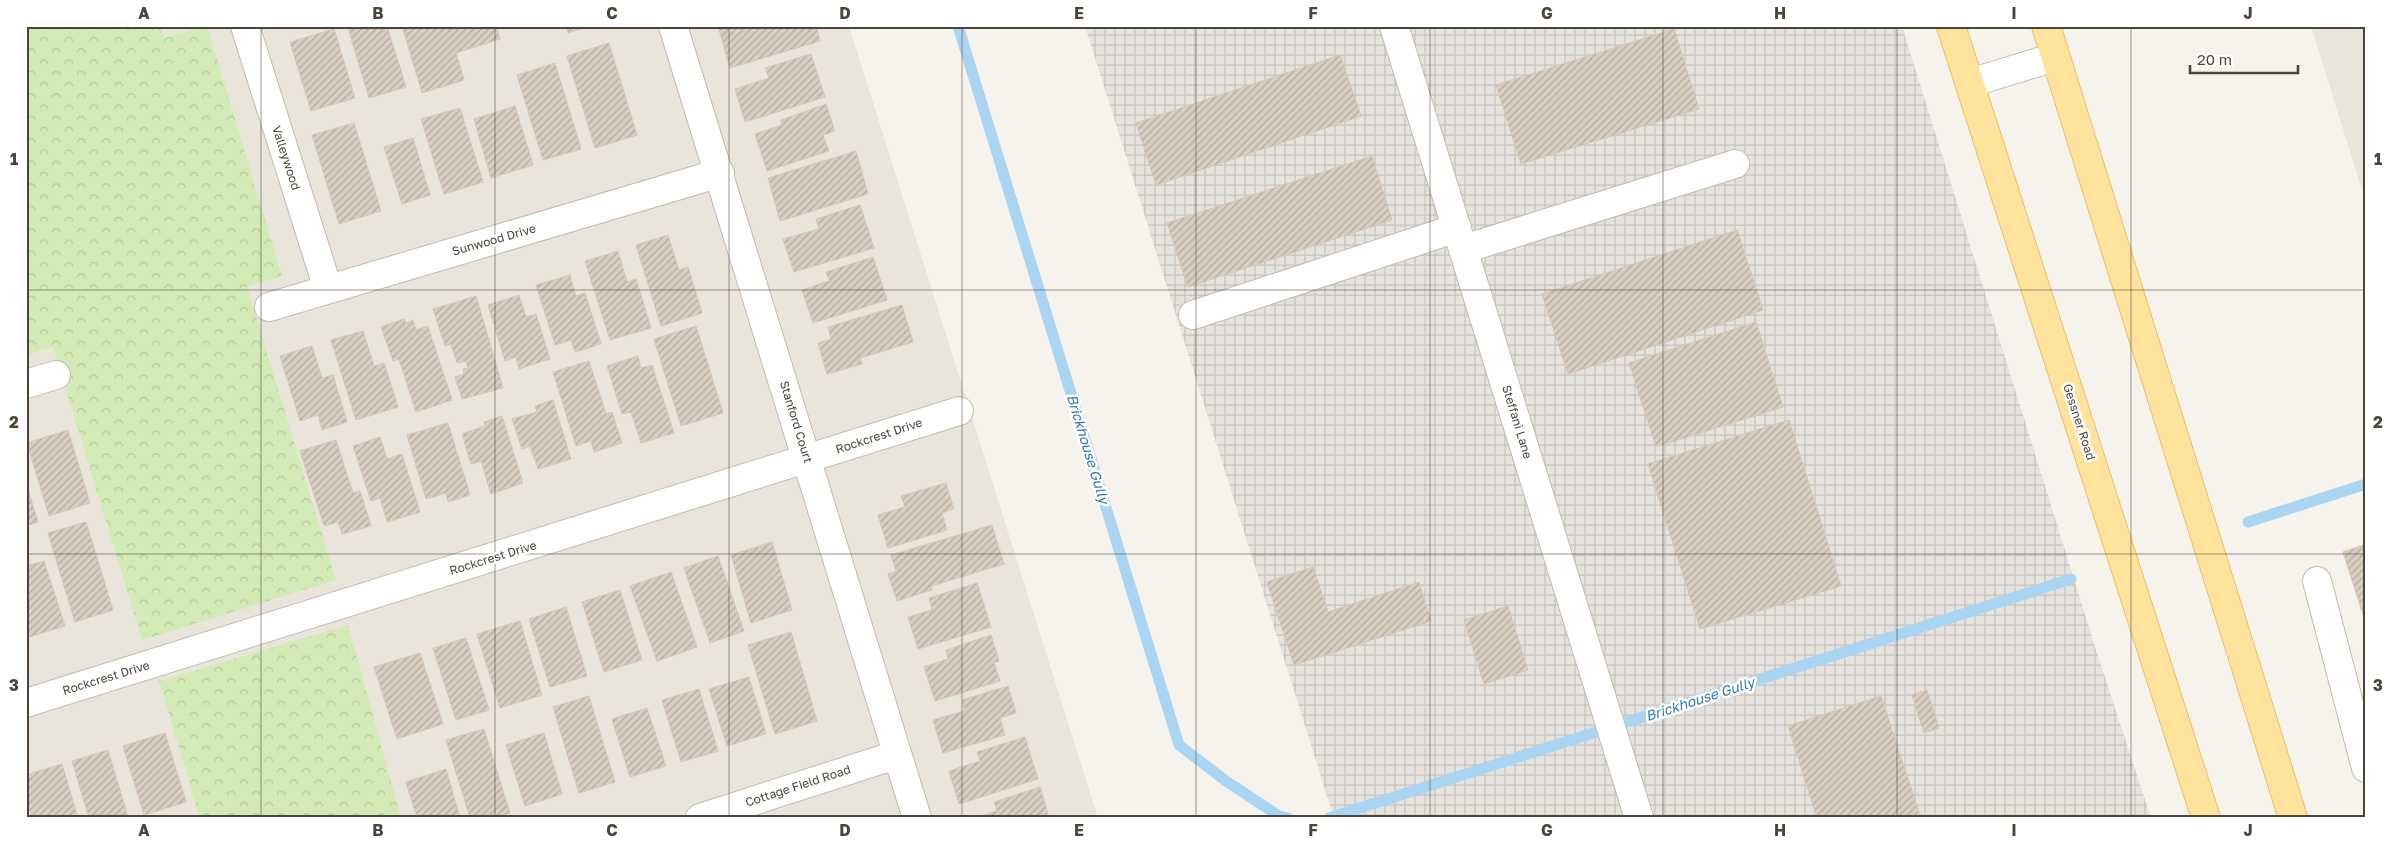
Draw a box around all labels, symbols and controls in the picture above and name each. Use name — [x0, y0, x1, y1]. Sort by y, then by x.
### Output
text: A — [138, 3, 150, 23]
text: B — [372, 3, 384, 23]
text: C — [606, 3, 618, 23]
text: D — [839, 3, 851, 23]
text: E — [1074, 3, 1084, 23]
text: F — [1308, 3, 1318, 23]
text: G — [1541, 3, 1553, 23]
text: H — [1774, 3, 1786, 23]
text: I — [2011, 3, 2017, 23]
text: J — [2243, 3, 2253, 23]
scale bar — [2190, 42, 2297, 74]
text: 20 m — [2197, 50, 2232, 68]
street label: Valleywood — [269, 124, 304, 192]
text: 1 — [10, 149, 18, 169]
text: 1 — [2374, 149, 2382, 169]
street label: Sunwood Drive — [450, 220, 537, 259]
street label: Stanford Court — [777, 379, 816, 465]
street label: Gessner Road — [2060, 382, 2099, 462]
street label: Steffani Lane — [1499, 383, 1536, 461]
water label: Brickhouse Gully — [1064, 392, 1114, 508]
text: 2 — [9, 412, 19, 432]
text: 2 — [2373, 412, 2383, 432]
street label: Rockcrest Drive — [834, 414, 924, 457]
street label: Rockcrest Drive — [447, 537, 538, 578]
street label: Rockcrest Drive — [60, 657, 151, 698]
water label: Brickhouse Gully — [1643, 672, 1759, 724]
text: 3 — [9, 675, 19, 695]
text: 3 — [2373, 675, 2383, 695]
street label: Cottage Field Road — [743, 761, 852, 810]
text: A — [138, 820, 150, 840]
text: B — [372, 820, 384, 840]
text: C — [606, 820, 618, 840]
text: D — [839, 820, 851, 840]
text: E — [1074, 820, 1084, 840]
text: F — [1308, 820, 1318, 840]
text: G — [1541, 820, 1553, 840]
text: H — [1774, 820, 1786, 840]
text: I — [2011, 820, 2017, 840]
text: J — [2243, 820, 2253, 840]

